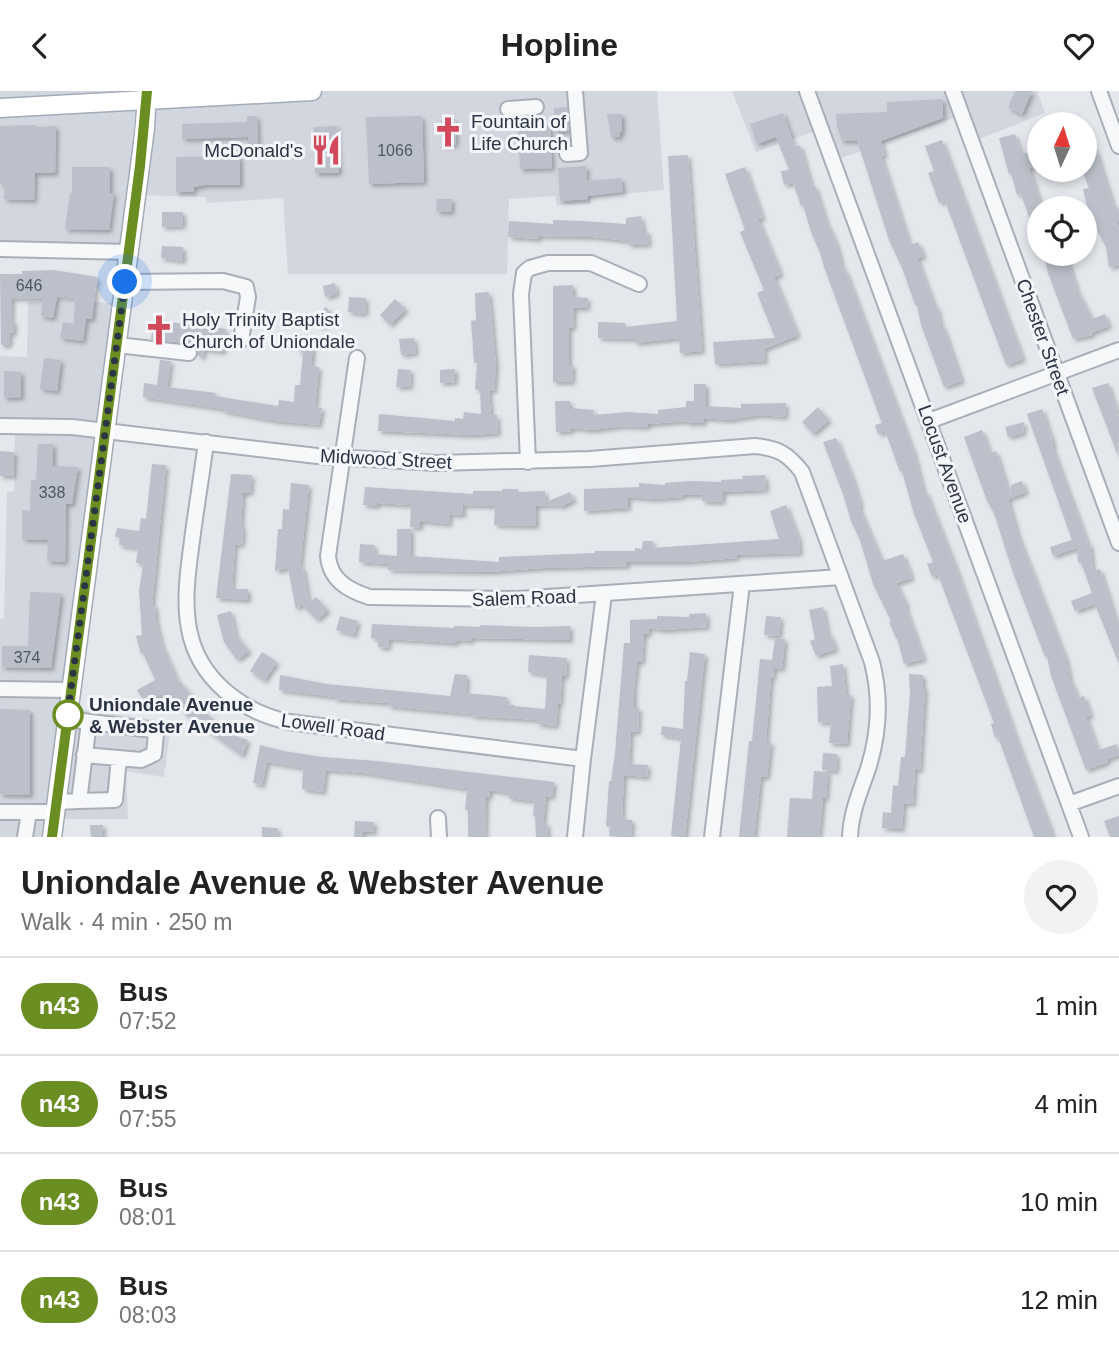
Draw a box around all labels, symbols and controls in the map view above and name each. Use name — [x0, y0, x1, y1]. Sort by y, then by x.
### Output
icon: back — [21, 27, 59, 65]
text: Hopline — [501, 27, 618, 63]
icon: heart — [1060, 27, 1098, 65]
place label: Fountain of Life Church — [471, 111, 568, 154]
north arrow — [1027, 112, 1097, 182]
map controls — [1027, 112, 1097, 266]
church icon: Fountain of Life Church — [431, 115, 465, 149]
restaurant icon: McDonald's — [309, 133, 343, 167]
place label: McDonald's — [204, 140, 303, 161]
house number: 1066 — [377, 142, 413, 159]
button: locate — [1027, 196, 1097, 266]
your location — [107, 264, 142, 299]
street label: Chester Street — [1012, 276, 1074, 399]
house number: 646 — [16, 277, 42, 294]
place label: Holy Trinity Baptist Church of Uniondale — [182, 309, 355, 352]
church icon: Holy Trinity Baptist Church of Uniondale — [142, 313, 176, 347]
street label: Locust Avenue — [914, 402, 976, 526]
street label: Midwood Street — [320, 445, 453, 473]
house number: 338 — [39, 484, 65, 501]
street label: Salem Road — [471, 586, 577, 610]
house number: 374 — [14, 649, 40, 666]
place label: Uniondale Avenue & Webster Avenue — [89, 694, 255, 737]
marker: Uniondale Avenue & Webster Avenue — [53, 700, 83, 730]
street label: Lowell Road — [280, 709, 386, 745]
button: heart — [1024, 860, 1098, 934]
text: Uniondale Avenue & Webster Avenue — [21, 864, 604, 901]
text: Walk · 4 min · 250 m — [21, 909, 232, 935]
text: Bus — [119, 977, 168, 1007]
text: 1 min — [1034, 991, 1098, 1021]
text: n43 — [39, 992, 80, 1019]
text: 07:52 — [119, 1008, 177, 1034]
text: Bus — [119, 1075, 168, 1105]
text: 4 min — [1034, 1089, 1098, 1119]
text: n43 — [39, 1090, 80, 1117]
text: 07:55 — [119, 1106, 177, 1132]
text: Bus — [119, 1173, 168, 1203]
text: 10 min — [1020, 1187, 1098, 1217]
text: n43 — [39, 1188, 80, 1215]
text: 08:01 — [119, 1204, 177, 1230]
text: Bus — [119, 1271, 168, 1301]
text: 12 min — [1020, 1285, 1098, 1315]
text: n43 — [39, 1286, 80, 1313]
text: 08:03 — [119, 1302, 177, 1328]

